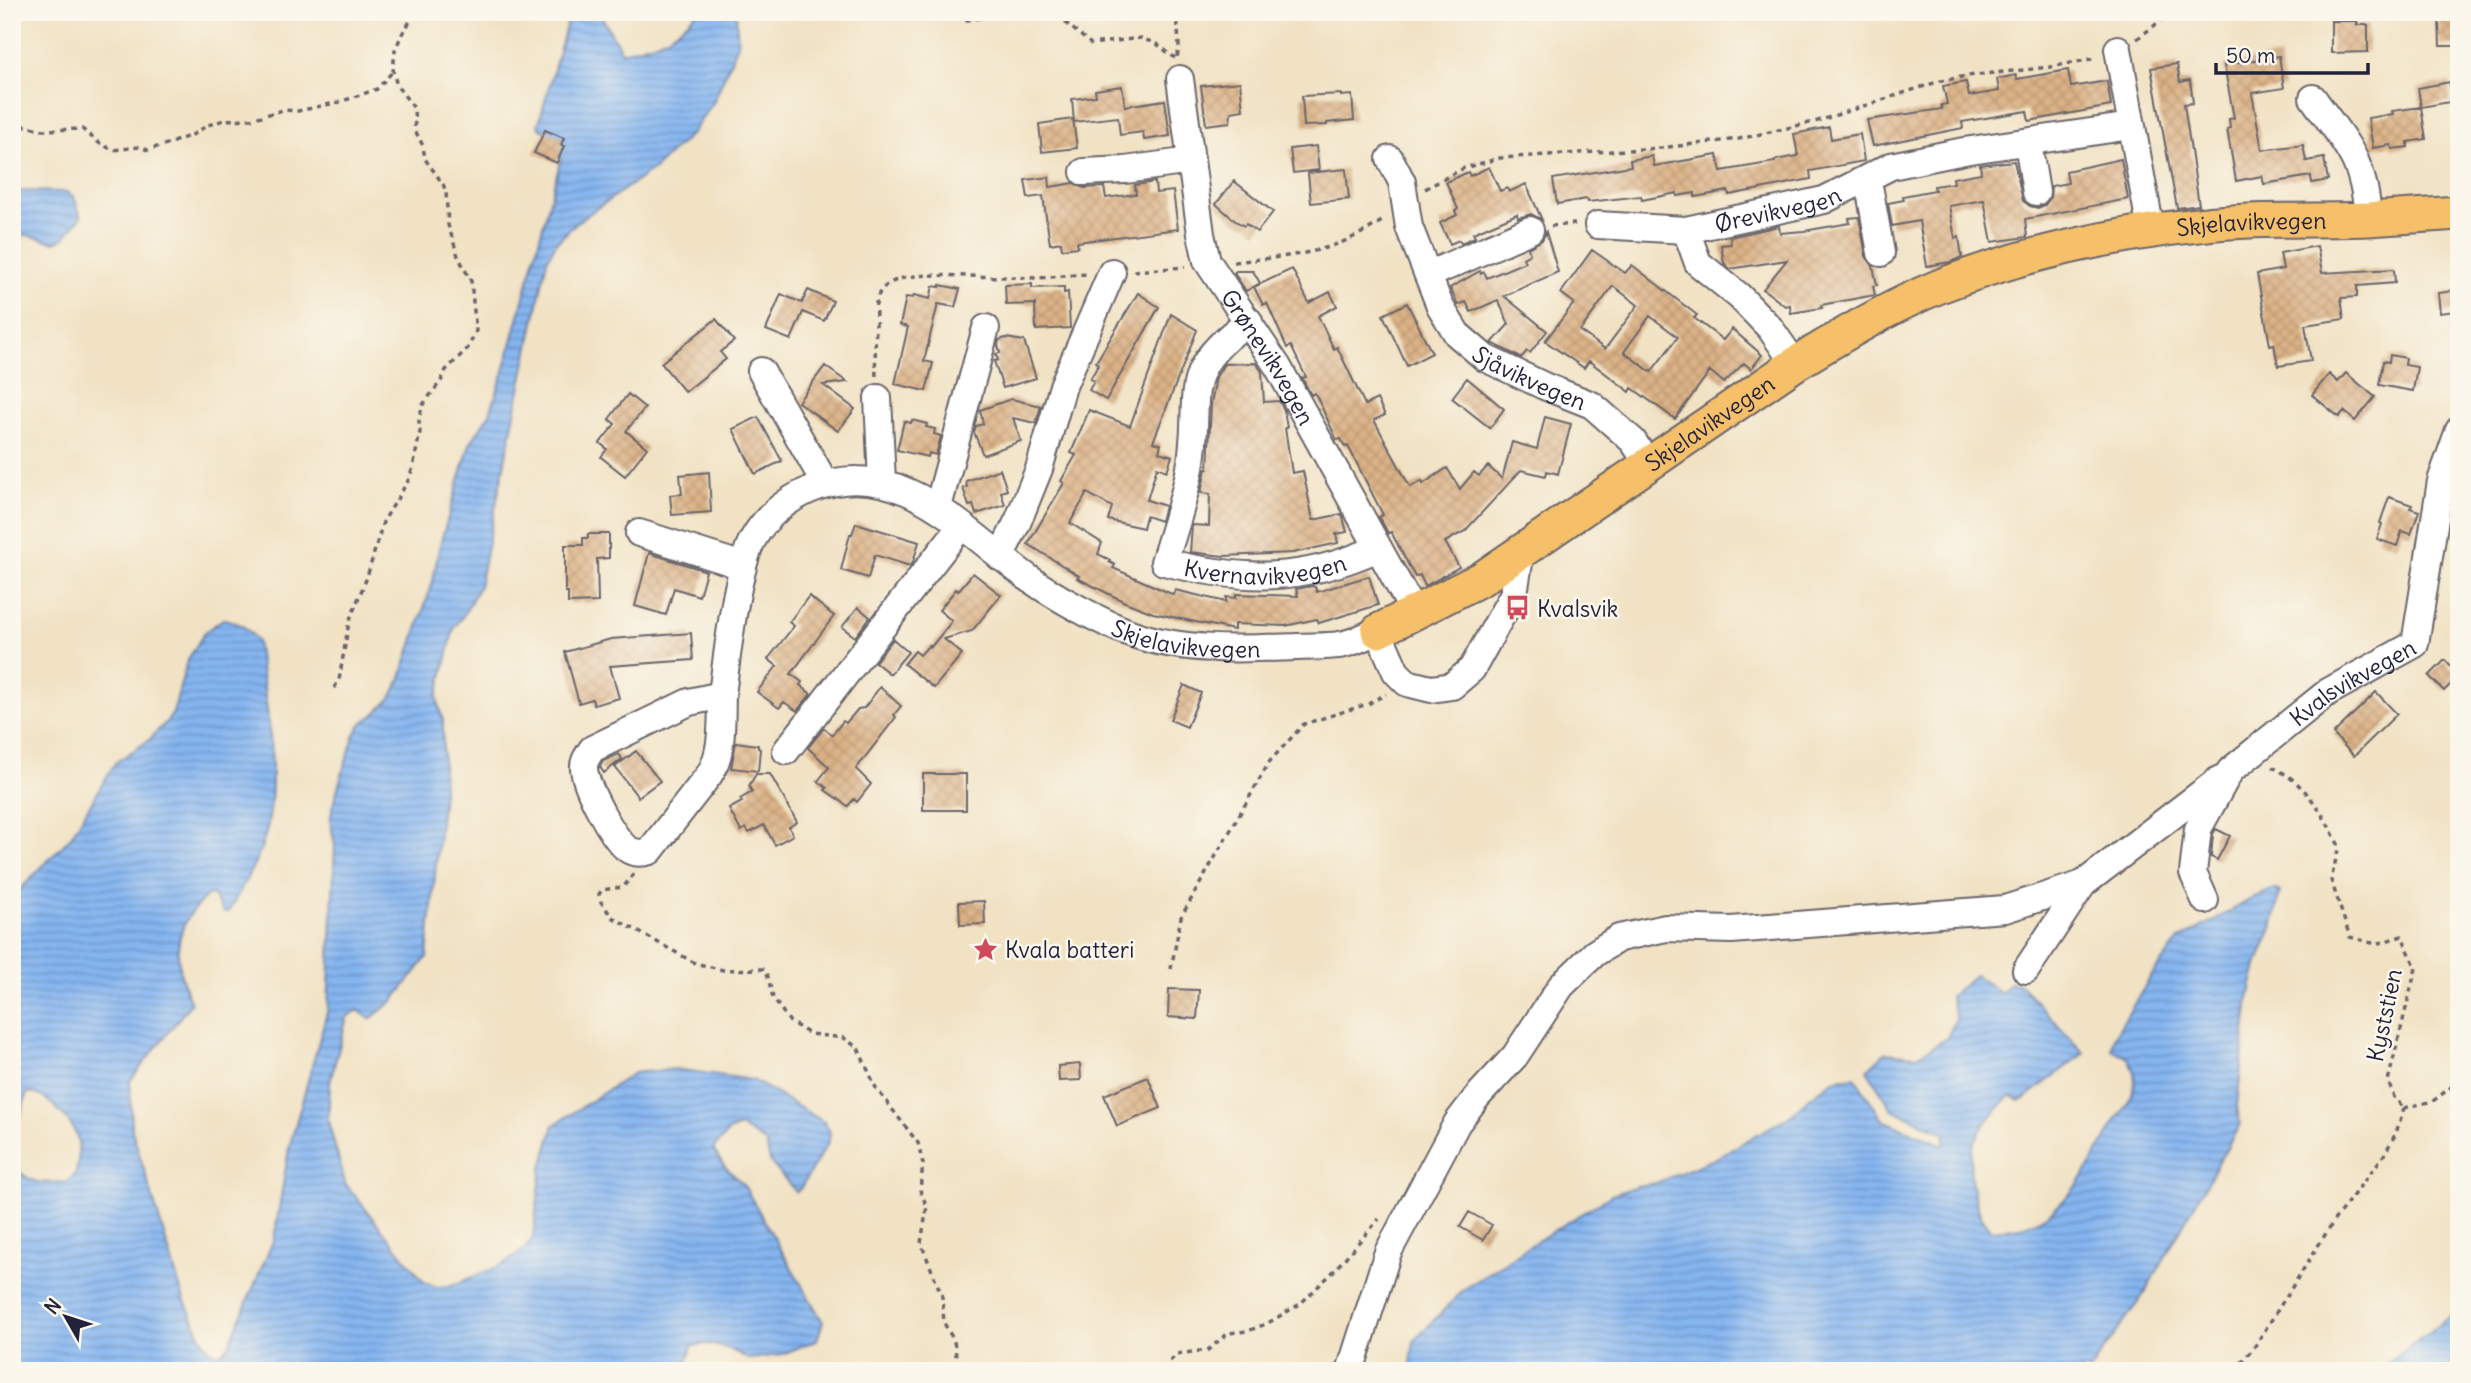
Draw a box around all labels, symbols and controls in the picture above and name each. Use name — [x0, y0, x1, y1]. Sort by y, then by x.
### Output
scale bar — [2216, 32, 2368, 76]
text: 50 m — [2226, 42, 2275, 69]
street label: Ørevikvegen — [1712, 179, 1846, 238]
street label: Skjelavikvegen — [2175, 205, 2327, 242]
street label: Grønevikvegen — [1215, 283, 1322, 430]
street label: Sjåvikvegen — [1467, 339, 1591, 416]
street label: Skjelavikvegen — [1639, 368, 1780, 477]
street label: Kvernavikvegen — [1182, 547, 1350, 590]
bus stop icon: Kvalsvik — [1503, 594, 1531, 622]
place label: Kvalsvik — [1537, 594, 1618, 623]
street label: Skjelavikvegen — [1107, 613, 1261, 663]
street label: Kvalsvikvegen — [2283, 632, 2421, 732]
place icon: Kvala batteri — [971, 935, 999, 963]
place label: Kvala batteri — [1005, 935, 1134, 964]
street label: Kyststien — [2360, 966, 2408, 1064]
north arrow — [32, 1282, 102, 1352]
text: N — [39, 1294, 66, 1319]

